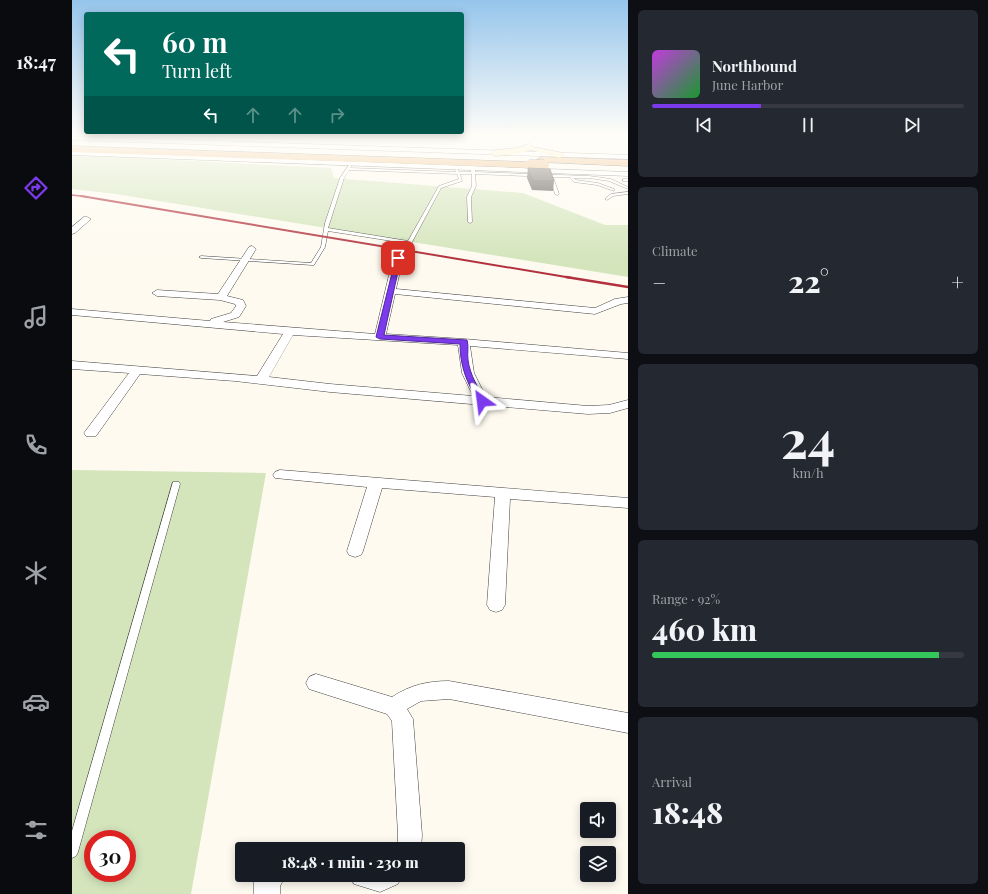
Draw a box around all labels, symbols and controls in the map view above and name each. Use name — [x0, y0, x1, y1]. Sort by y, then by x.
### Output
text: 60 m — [162, 23, 228, 60]
icon: left — [96, 28, 148, 80]
text: 18:47 — [16, 50, 56, 74]
text: Northbound — [712, 56, 797, 76]
text: Turn left — [162, 59, 232, 83]
text: June Harbor — [712, 76, 783, 93]
icon: left — [200, 104, 222, 126]
icon: ahead — [242, 104, 264, 126]
icon: ahead — [284, 104, 306, 126]
icon: right — [326, 104, 348, 126]
icon: previous — [693, 114, 715, 136]
icon: pause — [797, 114, 819, 136]
icon: next — [901, 114, 923, 136]
icon: directions — [22, 174, 50, 202]
pin — [381, 241, 415, 275]
text: Climate — [652, 242, 698, 259]
icon: arrive — [387, 247, 409, 269]
text: 22° — [788, 261, 829, 301]
text: − — [652, 267, 666, 297]
text: + — [951, 267, 964, 297]
icon: music — [22, 303, 50, 331]
position arrow — [461, 380, 503, 422]
text: 24 — [781, 403, 835, 472]
icon: phone — [22, 431, 50, 459]
text: km/h — [792, 464, 824, 481]
icon: climate — [22, 559, 50, 587]
text: Range · 92% — [652, 590, 720, 607]
text: 460 km — [652, 609, 757, 649]
icon: car — [22, 688, 50, 716]
text: Arrival — [652, 773, 692, 790]
text: 18:48 — [652, 792, 723, 832]
map controls — [580, 802, 616, 882]
button: sound — [580, 802, 616, 838]
icon: filters — [22, 816, 50, 844]
speed limit sign: 30 — [84, 830, 136, 882]
button: layers — [580, 846, 616, 882]
text: 18:48 · 1 min · 230 m — [281, 852, 419, 872]

